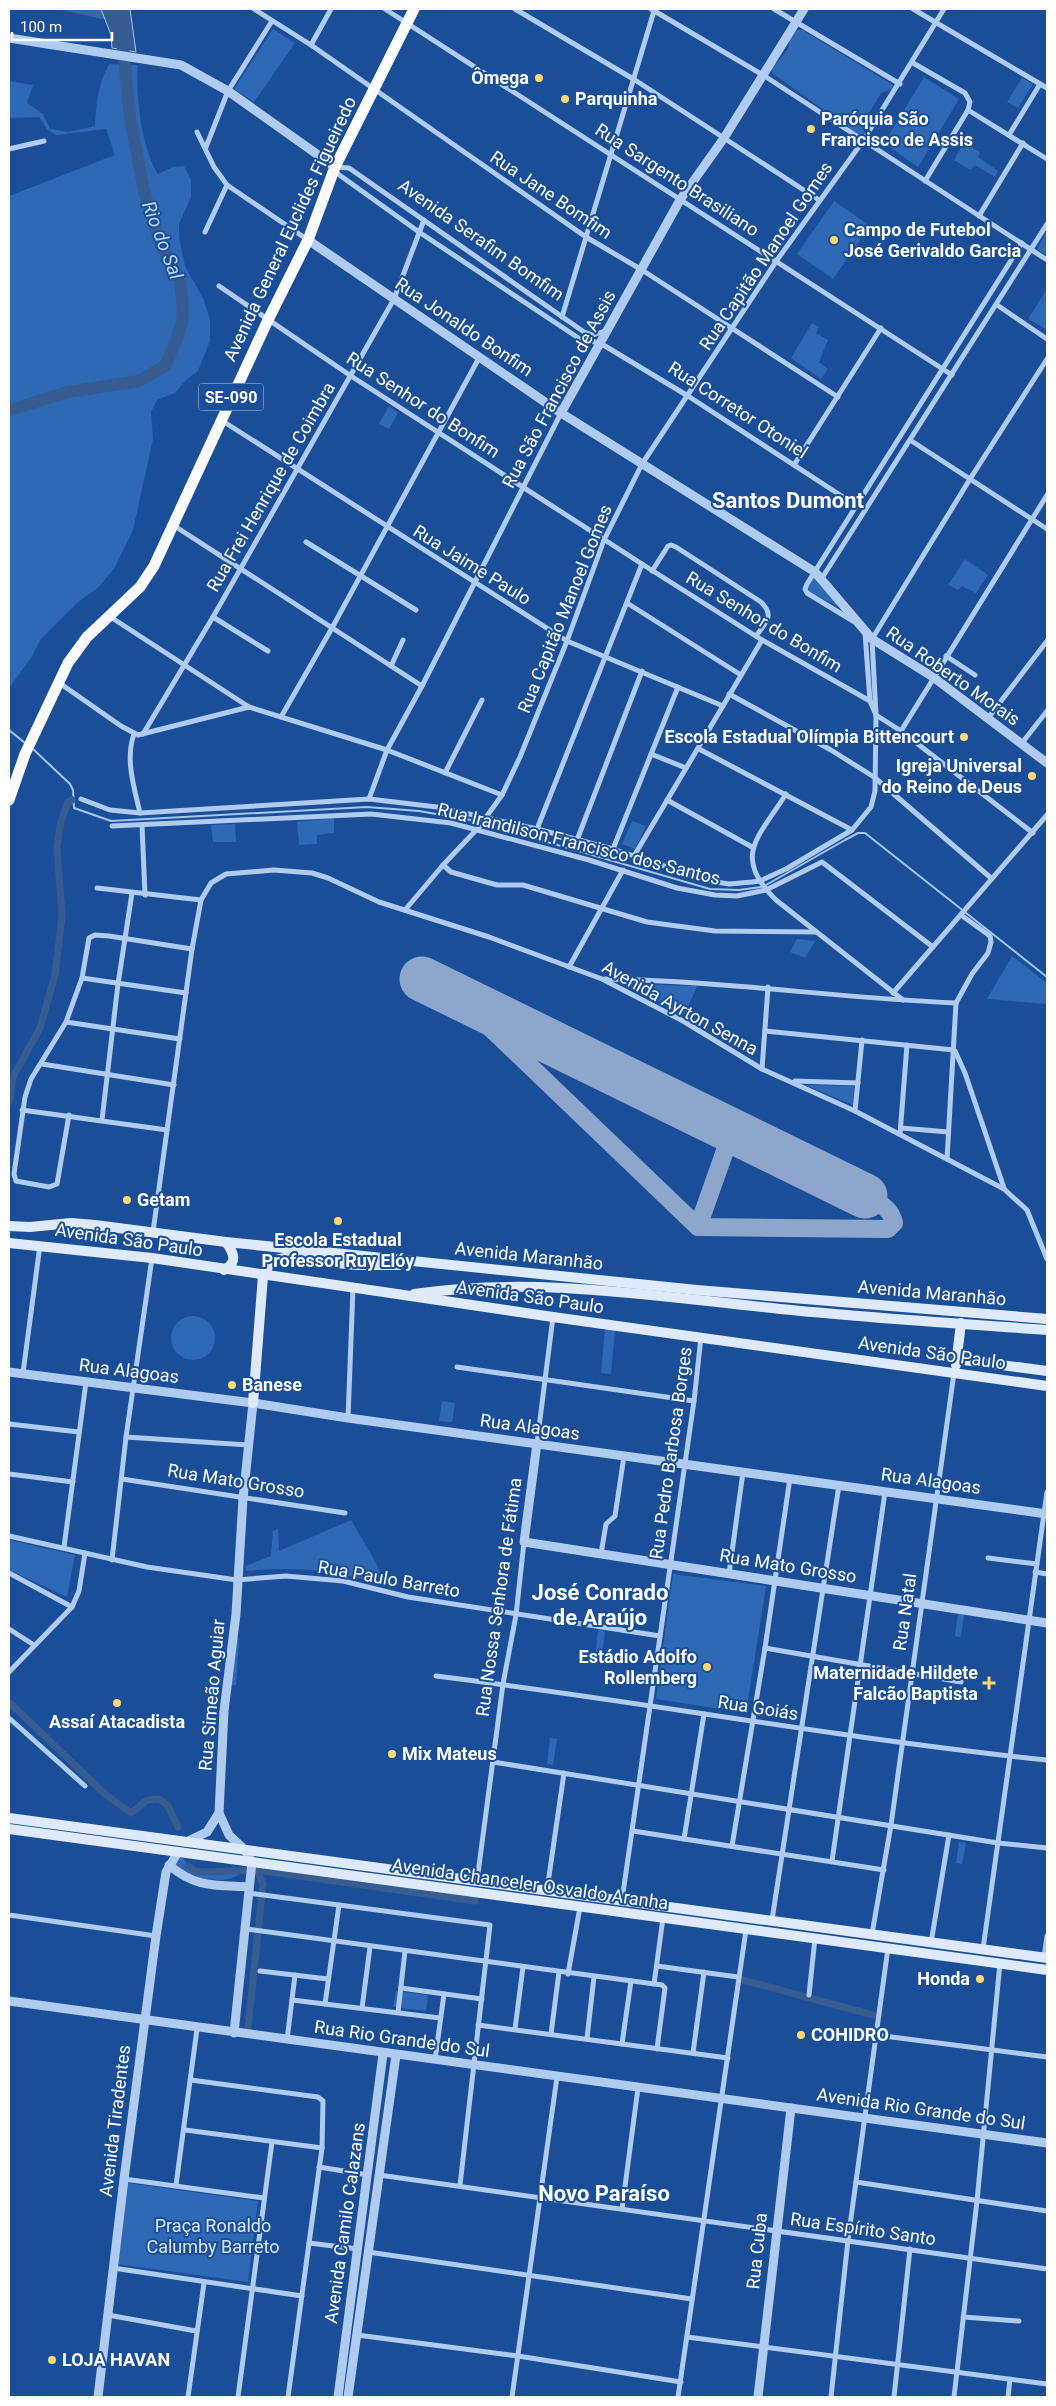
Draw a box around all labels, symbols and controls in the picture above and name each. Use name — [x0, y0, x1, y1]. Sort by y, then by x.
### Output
scale bar — [12, 10, 112, 42]
text: 100 m — [20, 18, 62, 36]
place label: Ômega — [471, 67, 529, 88]
marker: Ômega — [533, 72, 545, 84]
place label: Parquinha — [575, 88, 658, 109]
street label: Avenida General Euclides Figueiredo — [219, 93, 360, 364]
marker: Parquinha — [559, 93, 571, 105]
place label: Paróquia São Francisco de Assis — [821, 108, 973, 150]
street label: Rua Sargento Brasiliano — [592, 119, 763, 240]
marker: Paróquia São Francisco de Assis — [805, 123, 817, 135]
street label: Rua Jane Bomfim — [487, 146, 616, 243]
street label: Rua Capitão Manoel Gomes — [695, 157, 837, 354]
street label: Avenida Serafim Bomfim — [394, 174, 568, 305]
water label: Rio do Sal — [137, 198, 188, 283]
place label: Campo de Futebol José Gerivaldo Garcia — [844, 219, 1022, 261]
marker: Campo de Futebol José Gerivaldo Garcia — [828, 234, 840, 246]
street label: Rua Jonaldo Bonfim — [391, 273, 537, 380]
street label: Rua São Francisco de Assis — [497, 286, 620, 491]
street label: Rua Senhor do Bonfim — [343, 347, 504, 462]
street label: Rua Corretor Otoniel — [665, 357, 812, 462]
street label: Rua Frei Henrique de Coimbra — [202, 378, 339, 595]
road number: SE-090 — [198, 384, 264, 411]
district label: Santos Dumont — [712, 488, 864, 513]
street label: Rua Capitão Manoel Gomes — [513, 502, 616, 716]
street label: Rua Jaime Paulo — [410, 520, 535, 609]
street label: Rua Senhor do Bonfim — [682, 567, 846, 676]
street label: Rua Roberto Morais — [882, 622, 1024, 730]
place label: Escola Estadual Olímpia Bittencourt — [664, 726, 954, 747]
marker: Escola Estadual Olímpia Bittencourt — [958, 731, 970, 743]
place label: Igreja Universal do Reino de Deus — [881, 755, 1022, 797]
marker: Igreja Universal do Reino de Deus — [1026, 770, 1038, 782]
street label: Rua Irandilson Francisco dos Santos — [435, 798, 723, 889]
street label: Avenida Ayrton Senna — [599, 956, 762, 1059]
place label: Getam — [137, 1189, 190, 1210]
marker: Getam — [121, 1194, 133, 1206]
marker: Escola Estadual Professor Ruy Elóy — [332, 1215, 344, 1227]
street label: Avenida São Paulo — [54, 1219, 204, 1260]
place label: Escola Estadual Professor Ruy Elóy — [262, 1229, 415, 1271]
street label: Avenida Maranhão — [454, 1237, 604, 1274]
street label: Avenida São Paulo — [455, 1276, 605, 1317]
street label: Avenida Maranhão — [857, 1276, 1007, 1309]
street label: Avenida São Paulo — [857, 1332, 1007, 1373]
street label: Rua Pedro Barbosa Borges — [645, 1345, 696, 1560]
street label: Rua Alagoas — [78, 1354, 180, 1387]
place label: Banese — [242, 1374, 302, 1395]
marker: Banese — [226, 1379, 238, 1391]
street label: Rua Alagoas — [479, 1409, 581, 1444]
street label: Rua Mato Grosso — [166, 1459, 306, 1502]
street label: Rua Alagoas — [880, 1463, 982, 1498]
street label: Rua Nossa Senhora de Fátima — [471, 1476, 526, 1718]
street label: Rua Mato Grosso — [718, 1544, 858, 1587]
street label: Rua Paulo Barreto — [316, 1556, 462, 1601]
street label: Rua Natal — [889, 1572, 920, 1652]
district label: José Conrado de Araújo — [532, 1580, 668, 1630]
street label: Rua Simeão Aguiar — [194, 1618, 229, 1772]
place label: Estádio Adolfo Rollemberg — [579, 1646, 697, 1688]
marker: Estádio Adolfo Rollemberg — [701, 1661, 713, 1673]
place label: Maternidade Hildete Falcão Baptista — [813, 1662, 978, 1704]
marker: Maternidade Hildete Falcão Baptista — [982, 1676, 996, 1690]
street label: Rua Goiás — [716, 1691, 800, 1724]
marker: Assaí Atacadista — [111, 1697, 123, 1709]
place label: Assaí Atacadista — [49, 1711, 185, 1732]
place label: Mix Mateus — [402, 1743, 497, 1764]
marker: Mix Mateus — [386, 1748, 398, 1760]
street label: Avenida Chanceler Osvaldo Aranha — [390, 1854, 670, 1913]
place label: Honda — [917, 1968, 970, 1989]
marker: Honda — [974, 1973, 986, 1985]
street label: Rua Rio Grande do Sul — [313, 2016, 491, 2061]
place label: COHIDRO — [811, 2024, 889, 2045]
marker: COHIDRO — [795, 2029, 807, 2041]
street label: Avenida Tiradentes — [95, 2044, 134, 2198]
street label: Avenida Rio Grande do Sul — [816, 2083, 1027, 2134]
street label: Avenida Camilo Calazans — [320, 2121, 369, 2325]
district label: Novo Paraíso — [538, 2181, 670, 2206]
street label: Rua Espírito Santo — [789, 2208, 937, 2249]
street label: Rua Cuba — [742, 2212, 771, 2290]
park label: Praça Ronaldo Calumby Barreto — [146, 2215, 280, 2257]
place label: LOJA HAVAN — [62, 2349, 170, 2370]
marker: LOJA HAVAN — [46, 2354, 58, 2366]

